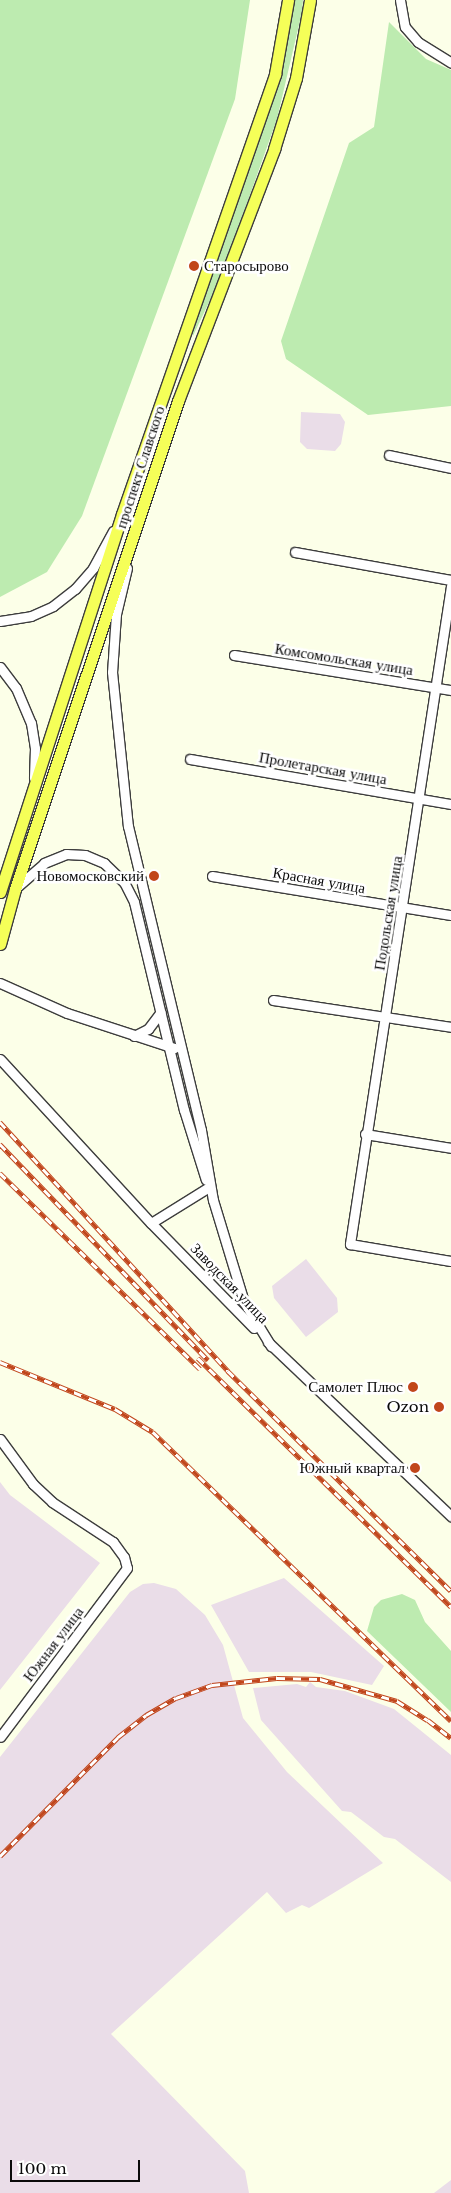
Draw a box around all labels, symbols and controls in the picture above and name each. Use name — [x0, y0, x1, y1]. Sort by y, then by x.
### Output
place label: Старосырово — [204, 257, 289, 275]
marker: Старосырово — [188, 260, 200, 272]
street label: проспект Славского — [112, 403, 168, 531]
street label: Комсомольская улица — [274, 639, 414, 679]
street label: Пролетарская улица — [258, 748, 388, 788]
street label: Подольская улица — [370, 854, 406, 972]
street label: Красная улица — [271, 863, 367, 897]
place label: Новомосковский — [36, 867, 144, 885]
marker: Новомосковский — [148, 870, 160, 882]
street label: Заводская улица — [187, 1239, 273, 1327]
place label: Самолет Плюс — [308, 1378, 403, 1396]
marker: Самолет Плюс — [407, 1381, 419, 1393]
place label: Ozon — [386, 1398, 429, 1416]
marker: Ozon — [433, 1401, 445, 1413]
place label: Южный квартал — [299, 1459, 405, 1477]
marker: Южный квартал — [409, 1462, 421, 1474]
street label: Южная улица — [19, 1603, 87, 1685]
scale bar — [12, 2150, 142, 2182]
text: 100 m — [18, 2159, 67, 2178]

